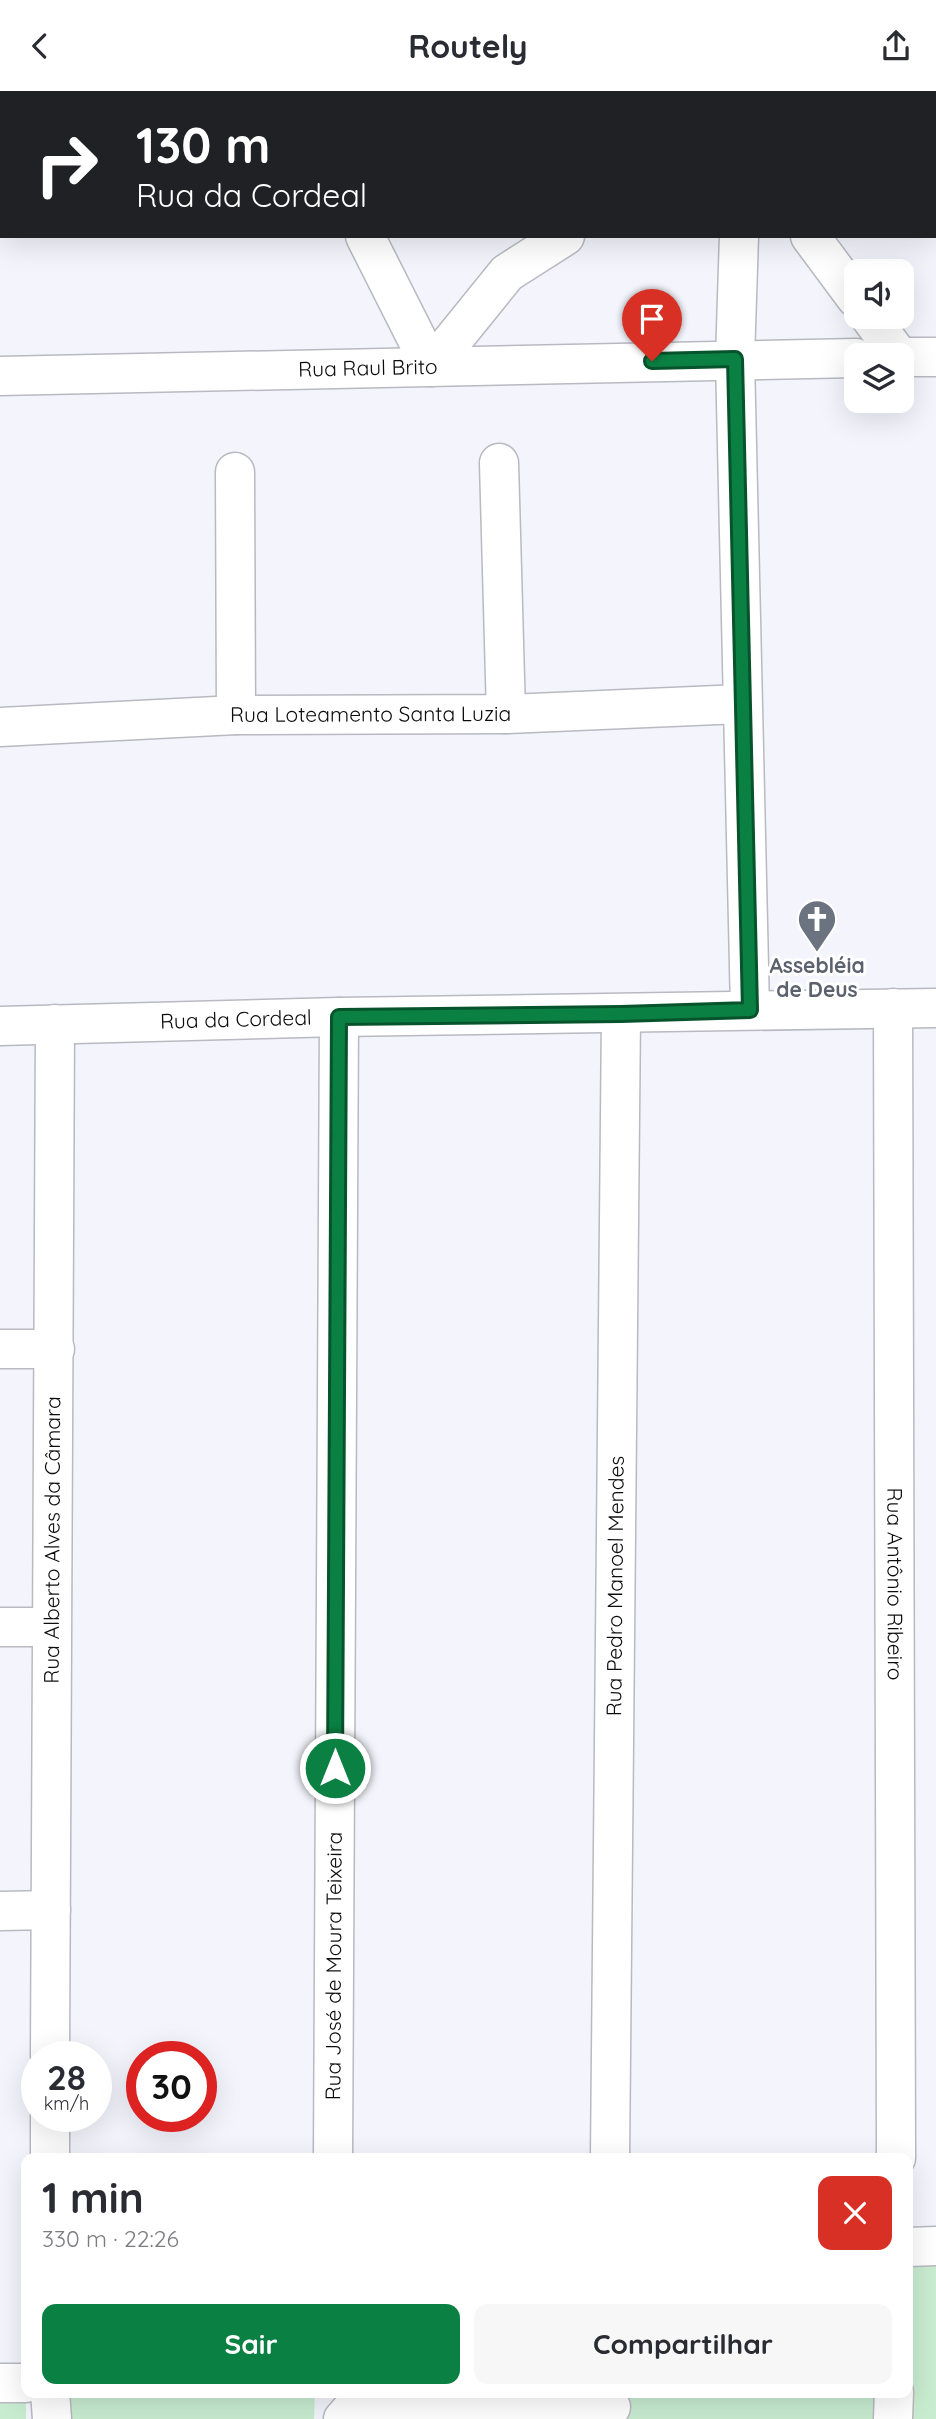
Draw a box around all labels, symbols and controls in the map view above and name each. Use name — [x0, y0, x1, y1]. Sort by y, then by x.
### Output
text: Routely — [408, 26, 528, 66]
icon: back — [21, 27, 59, 65]
icon: share — [877, 27, 915, 65]
text: 130 m — [136, 114, 270, 175]
icon: right — [21, 119, 112, 210]
text: Rua da Cordeal — [136, 175, 367, 215]
map controls — [844, 259, 914, 413]
button: sound — [844, 259, 914, 329]
pin — [622, 289, 682, 361]
icon: arrive — [633, 300, 671, 338]
button: layers — [844, 343, 914, 413]
street label: Rua Raul Brito — [298, 353, 438, 382]
street label: Rua Loteamento Santa Luzia — [230, 700, 511, 727]
church icon: Assebléia de Deus — [796, 898, 838, 953]
place label: Assebléia de Deus — [769, 952, 865, 1002]
street label: Rua da Cordeal — [160, 1004, 312, 1034]
street label: Rua Alberto Alves da Câmara — [38, 1396, 65, 1684]
street label: Rua Pedro Manoel Mendes — [600, 1456, 629, 1716]
street label: Rua Antônio Ribeiro — [882, 1488, 909, 1680]
position arrow — [298, 1731, 372, 1805]
street label: Rua José de Moura Teixeira — [319, 1832, 347, 2100]
speed limit sign: 30 — [126, 2041, 217, 2132]
text: 28 — [47, 2055, 86, 2099]
text: km/h — [44, 2092, 89, 2115]
text: 1 min — [42, 2171, 144, 2224]
button: close — [818, 2176, 892, 2250]
text: 330 m · 22:26 — [42, 2224, 179, 2253]
button: Sair — [42, 2304, 460, 2384]
button: Compartilhar — [474, 2304, 892, 2384]

